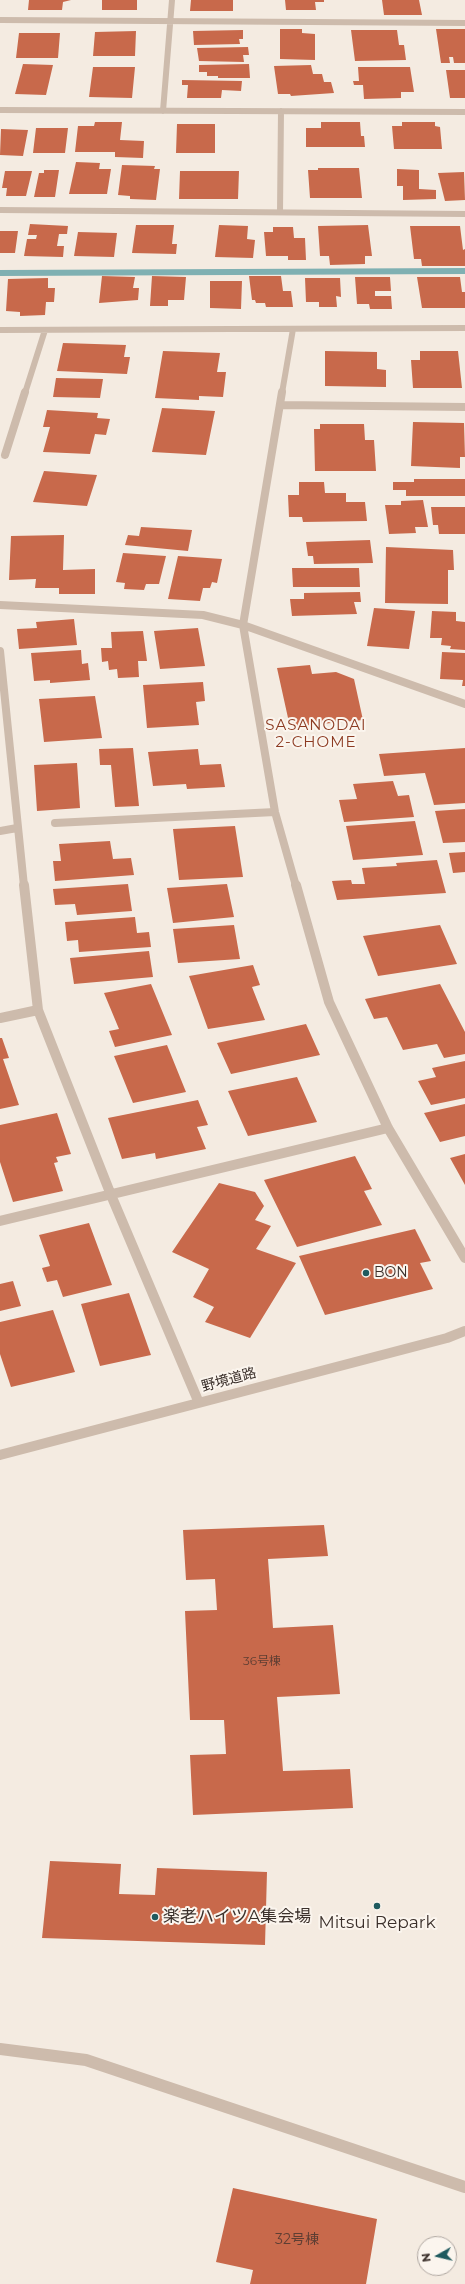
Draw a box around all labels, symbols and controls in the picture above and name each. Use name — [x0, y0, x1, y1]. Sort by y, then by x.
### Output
district label: SASANODAI 2-CHOME — [265, 717, 367, 752]
place label: BON — [374, 1265, 408, 1281]
marker: BON — [361, 1268, 371, 1278]
street label: 野境道路 — [200, 1365, 258, 1395]
house number: 36号棟 — [243, 1654, 281, 1668]
marker: Mitsui Repark — [372, 1901, 382, 1911]
place label: 楽老ハイツA集会場 — [163, 1907, 311, 1927]
marker: 楽老ハイツA集会場 — [150, 1912, 160, 1922]
place label: Mitsui Repark — [318, 1913, 436, 1933]
house number: 32号棟 — [275, 2232, 319, 2248]
north arrow — [417, 2236, 457, 2276]
text: N — [419, 2252, 434, 2263]

